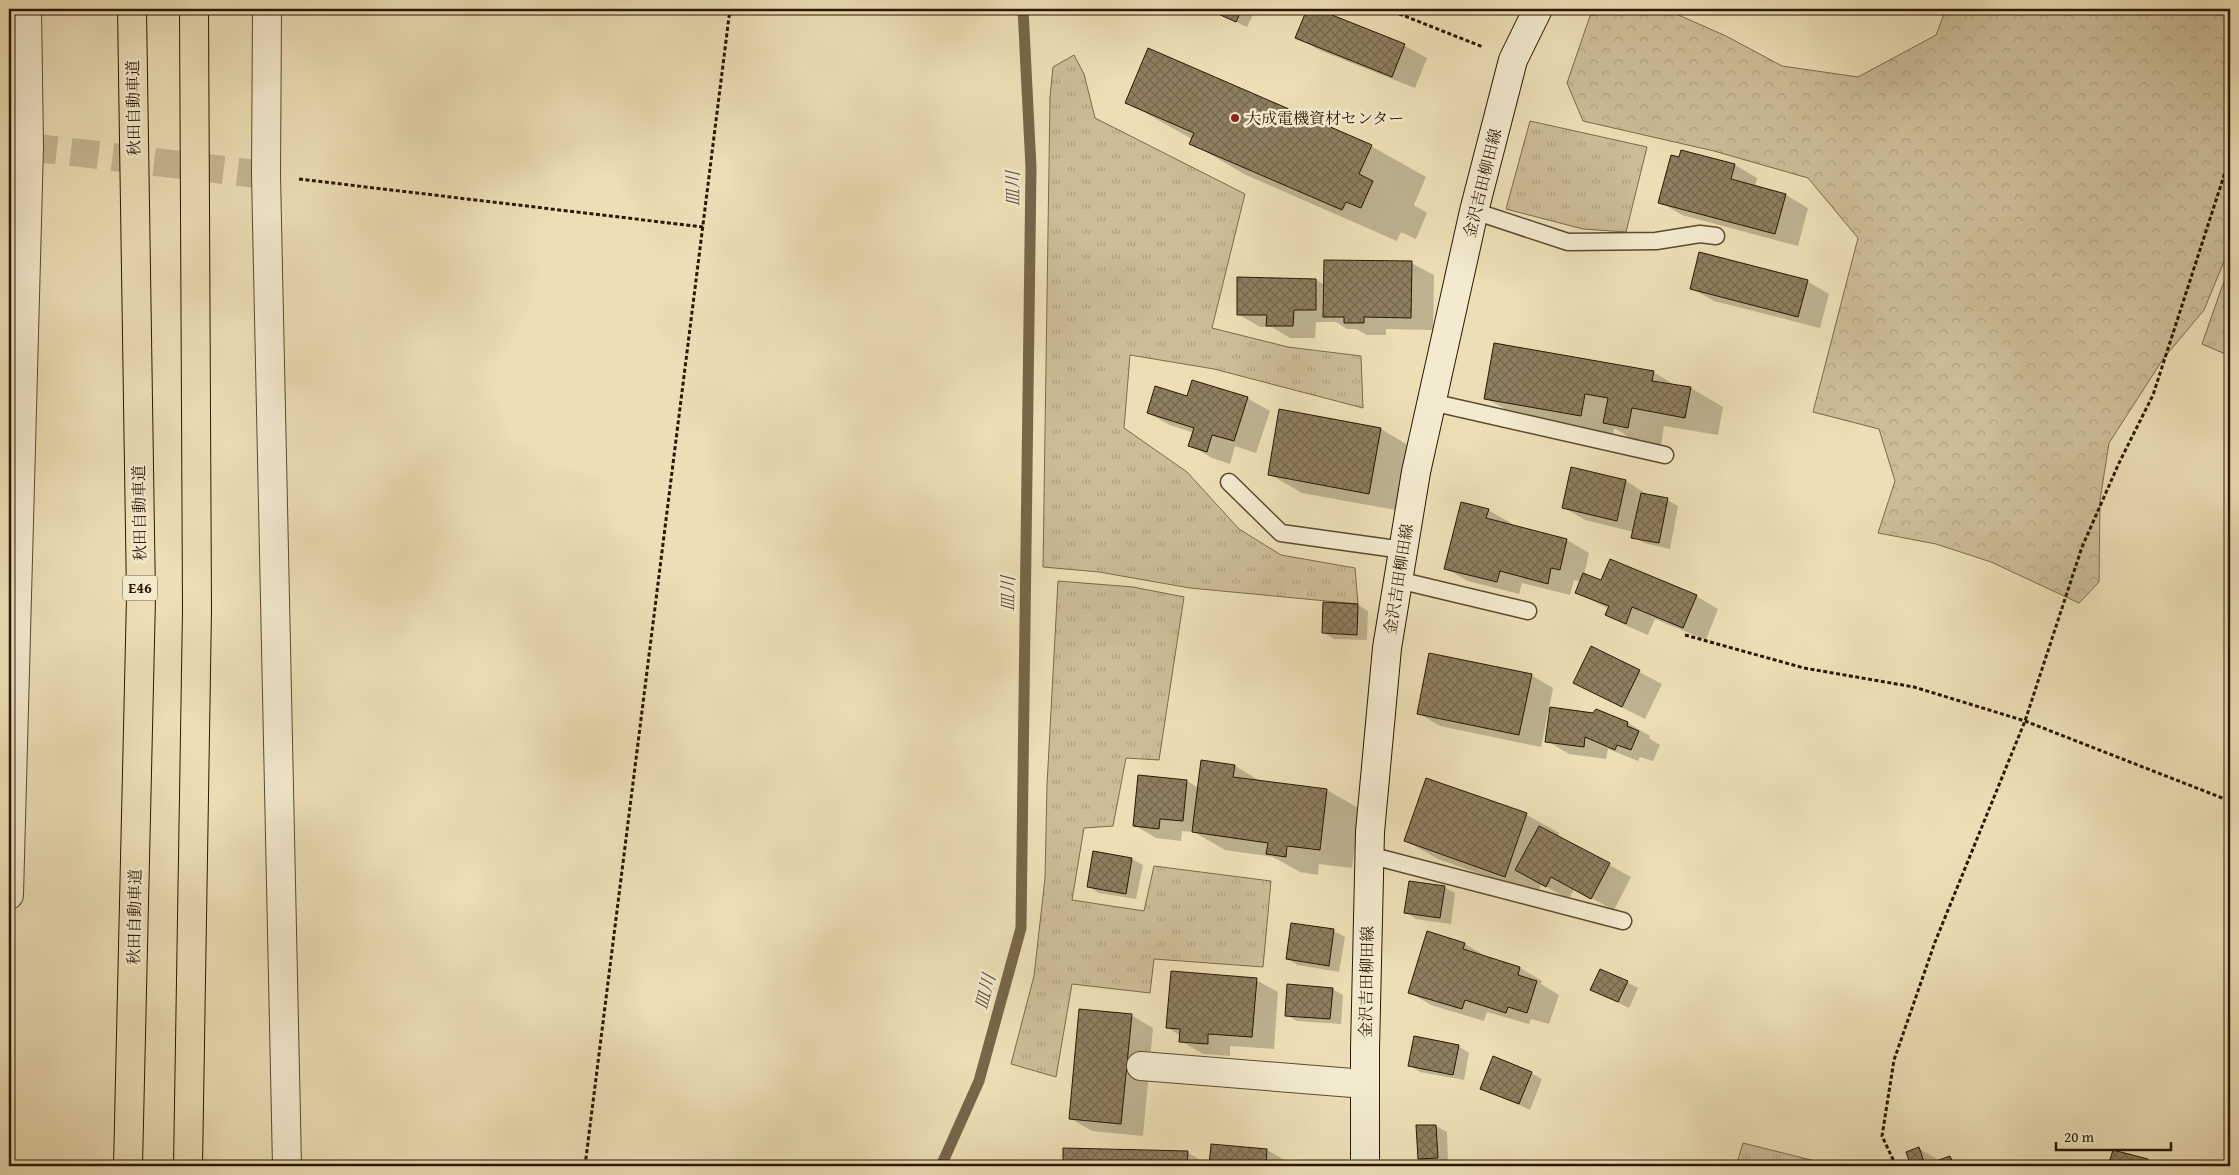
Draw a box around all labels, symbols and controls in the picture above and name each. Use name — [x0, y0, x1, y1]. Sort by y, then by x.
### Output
street label: 秋田自動車道 — [120, 60, 146, 156]
place label: 大成電機資材センター — [1245, 106, 1404, 130]
marker: 大成電機資材センター — [1229, 112, 1241, 124]
street label: 金沢吉田柳田線 — [1457, 126, 1507, 240]
water label: 皿川 — [999, 169, 1026, 207]
street label: 秋田自動車道 — [126, 465, 152, 561]
street label: 金沢吉田柳田線 — [1377, 522, 1419, 636]
water label: 皿川 — [994, 574, 1021, 612]
road number: E46 — [122, 576, 158, 600]
street label: 秋田自動車道 — [121, 869, 147, 965]
street label: 金沢吉田柳田線 — [1353, 926, 1379, 1038]
water label: 皿川 — [967, 969, 1003, 1013]
scale bar — [2056, 1120, 2172, 1152]
text: 20 m — [2064, 1126, 2095, 1147]

